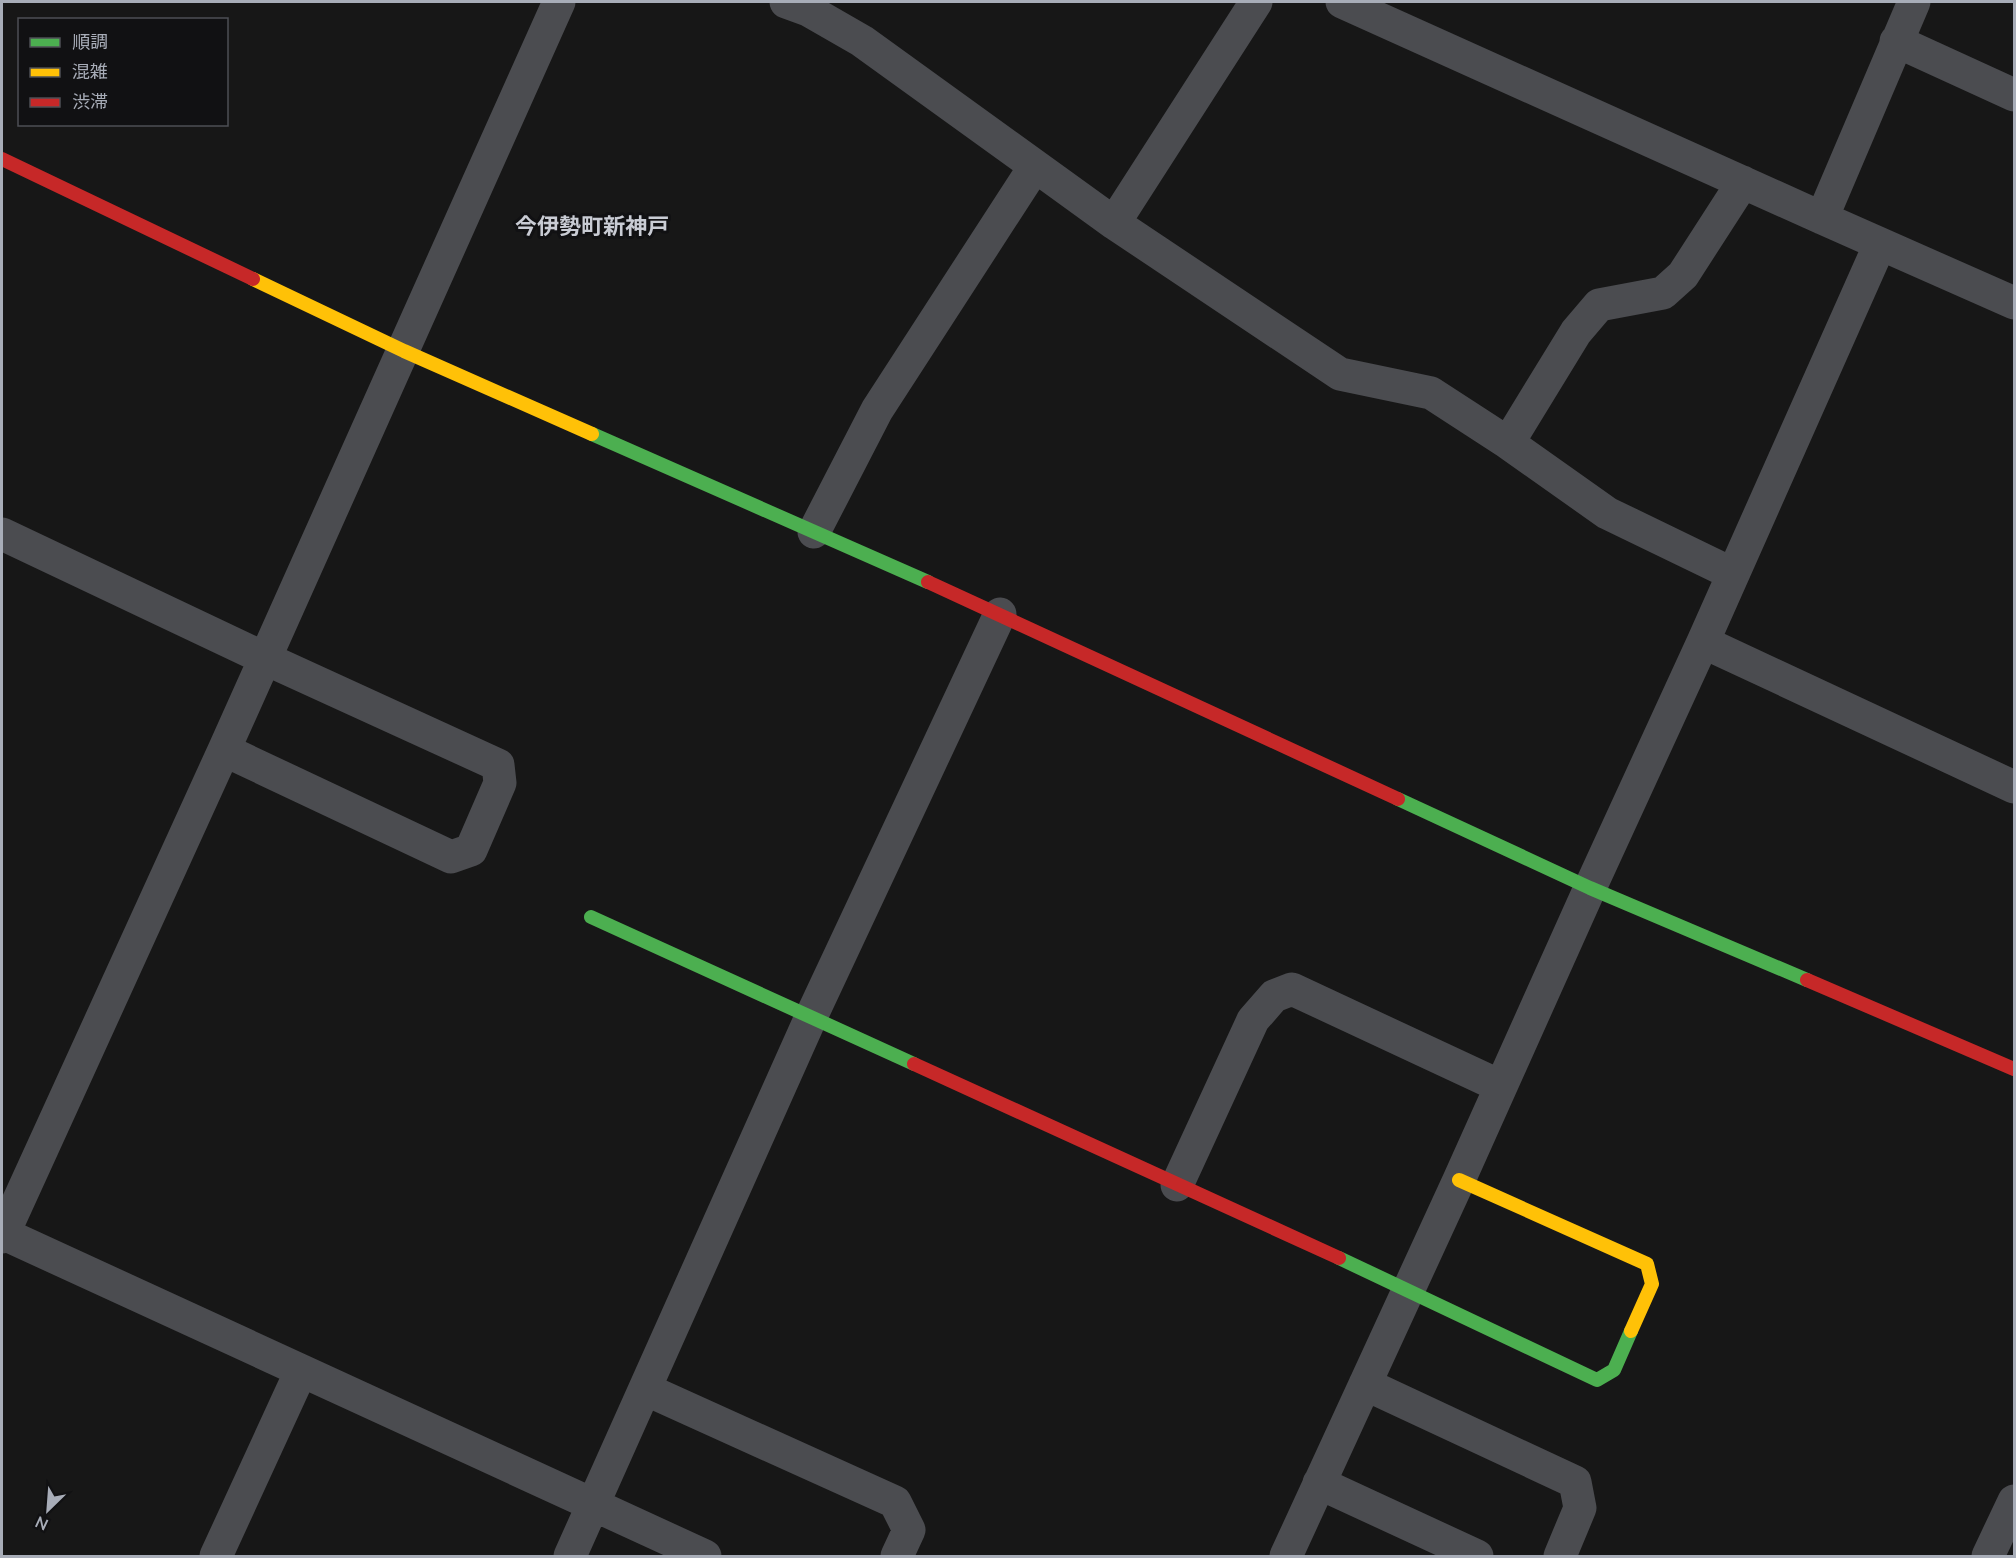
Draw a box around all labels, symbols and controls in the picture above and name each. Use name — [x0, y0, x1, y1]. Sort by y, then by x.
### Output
legend — [18, 18, 228, 126]
text: 順調 — [72, 30, 108, 54]
text: 混雑 — [72, 60, 108, 84]
text: 渋滞 — [72, 90, 108, 114]
district label: 今伊勢町新神戸 — [515, 212, 669, 242]
north arrow — [18, 1480, 78, 1540]
text: N — [32, 1510, 52, 1535]

